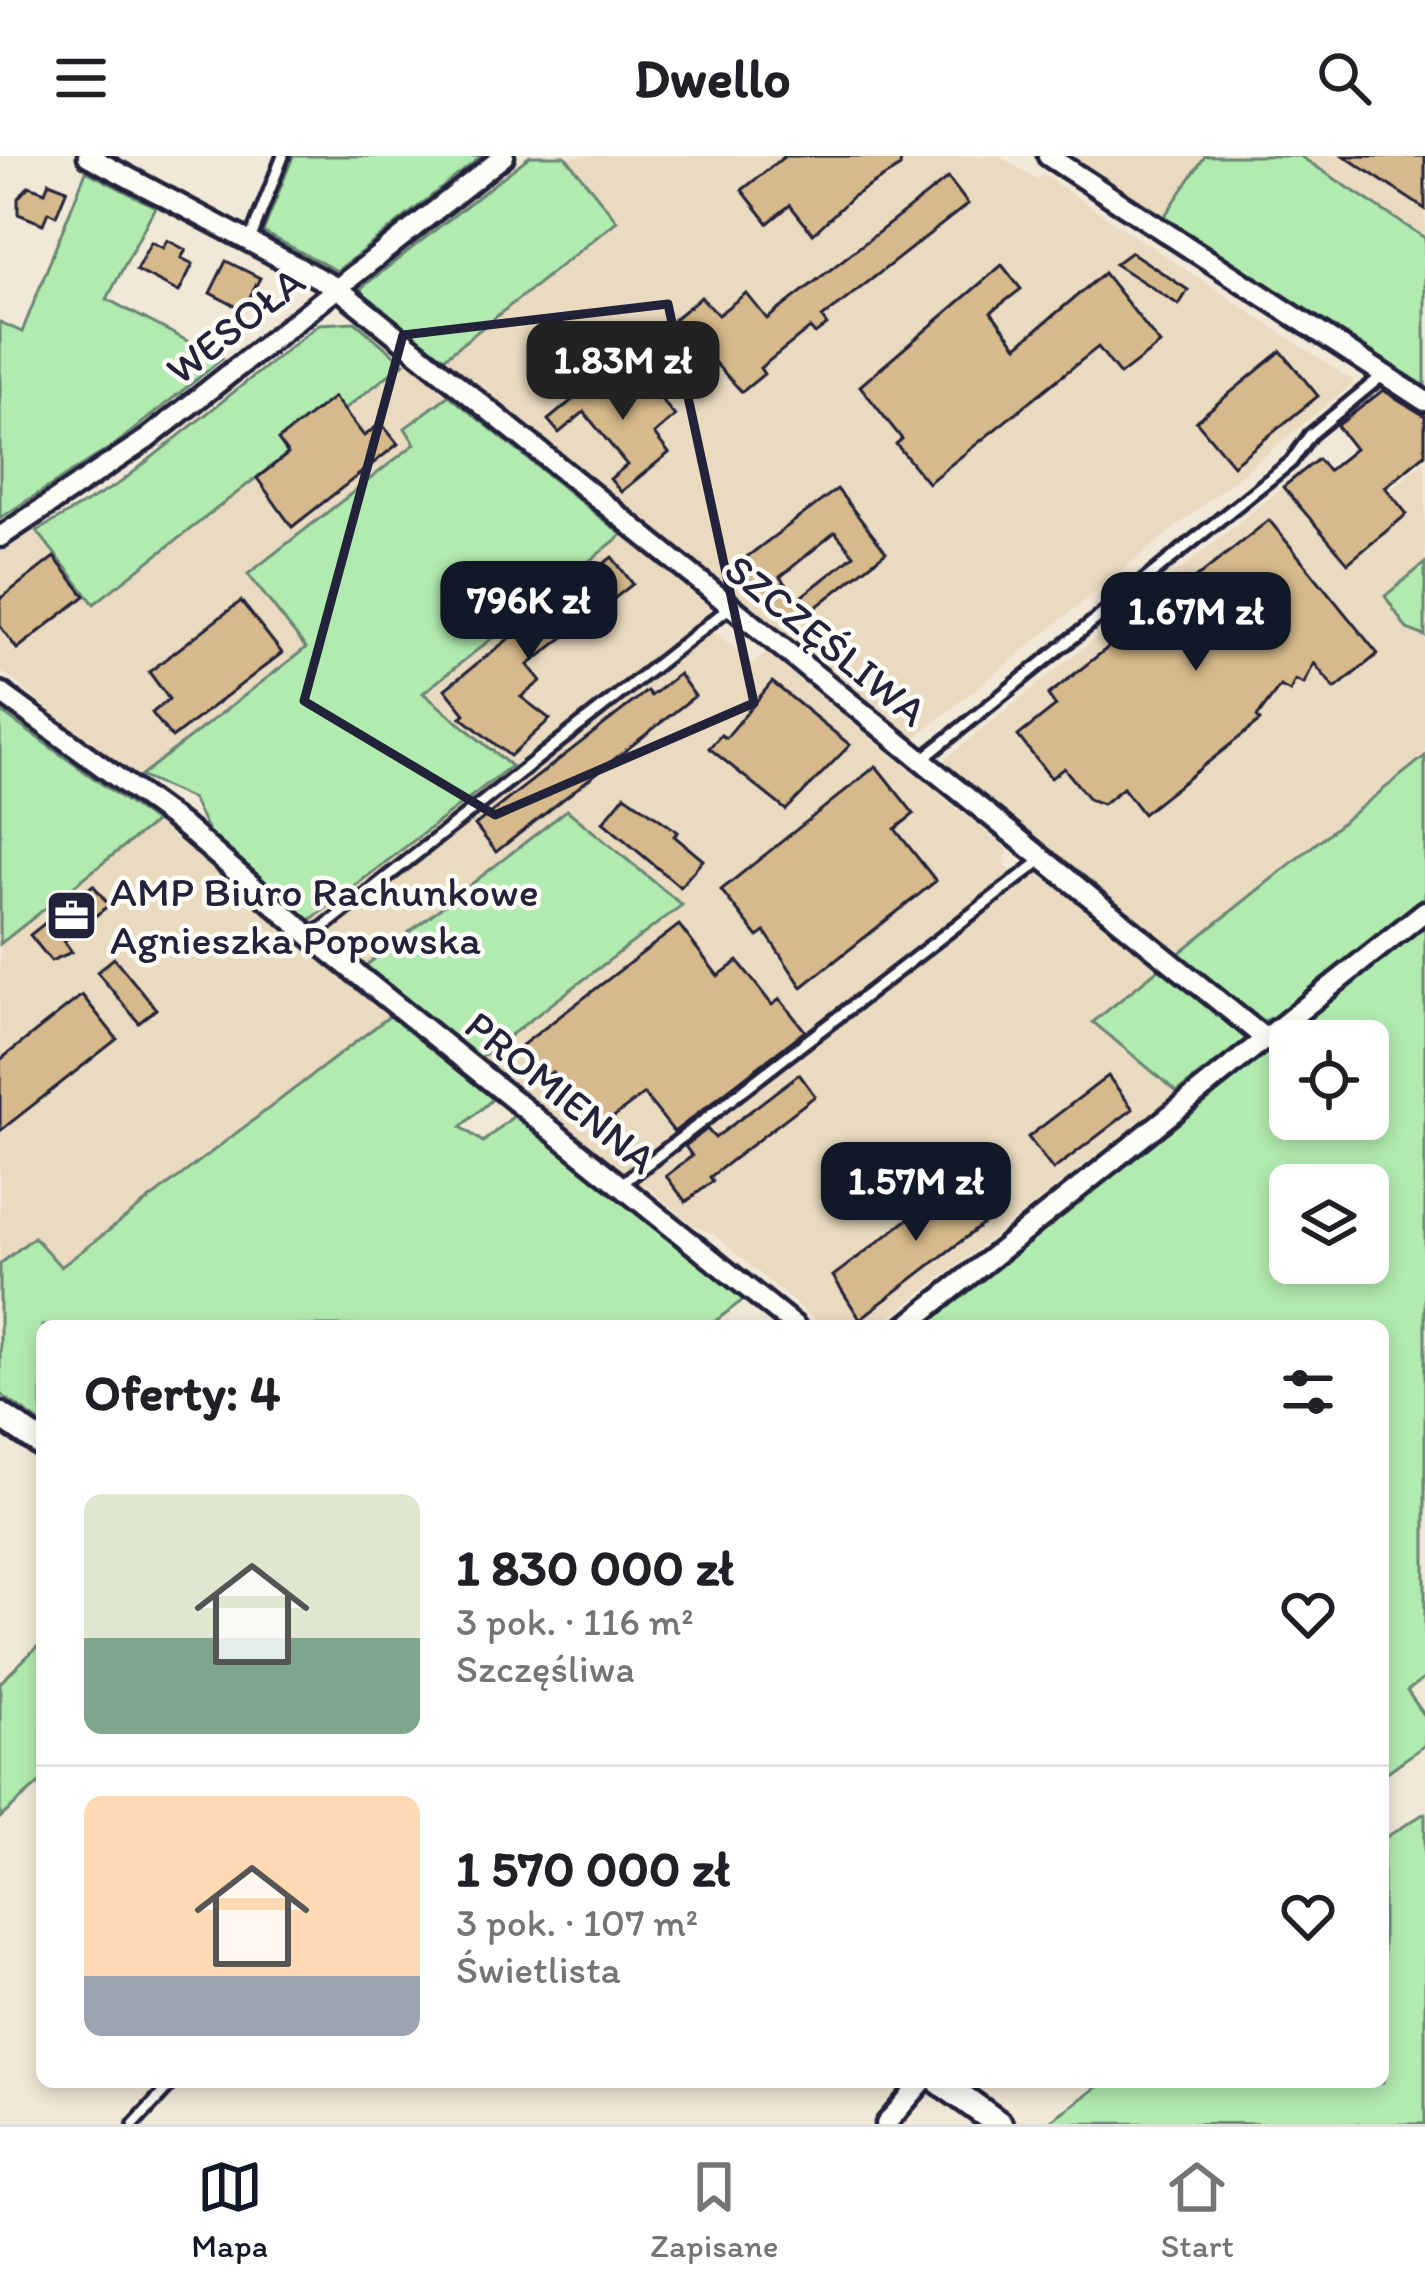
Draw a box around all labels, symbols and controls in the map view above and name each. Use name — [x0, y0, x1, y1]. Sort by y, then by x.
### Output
icon: menu — [48, 45, 114, 111]
icon: search — [1311, 45, 1377, 111]
text: Dwello — [634, 46, 791, 111]
street label: WESOŁA — [156, 255, 315, 395]
pin: 1.83M zł — [499, 321, 747, 423]
text: 1.83M zł — [554, 336, 693, 383]
street label: SZCZĘŚLIWA — [715, 543, 937, 737]
pin: 796K zł — [418, 561, 640, 663]
pin: 1.67M zł — [1072, 572, 1320, 674]
text: 796K zł — [467, 576, 591, 623]
text: 1.67M zł — [1128, 587, 1264, 634]
place label: AMP Biuro Rachunkowe Agnieszka Popowska — [110, 866, 539, 965]
office icon: AMP Biuro Rachunkowe Agnieszka Popowska — [43, 887, 99, 943]
street label: PROMIENNA — [455, 999, 667, 1185]
map controls — [1269, 1020, 1389, 1284]
button: locate — [1269, 1020, 1389, 1140]
pin: 1.57M zł — [792, 1142, 1040, 1244]
text: 1.57M zł — [848, 1157, 984, 1204]
button: layers — [1269, 1164, 1389, 1284]
icon: filters — [1275, 1359, 1341, 1425]
text: Oferty: 4 — [84, 1362, 280, 1423]
text: 1 830 000 zł — [456, 1537, 734, 1598]
icon: home — [180, 1542, 324, 1686]
icon: heart — [1275, 1581, 1341, 1647]
text: 3 pok. · 116 m² — [456, 1598, 694, 1645]
text: Szczęśliwa — [456, 1645, 635, 1692]
text: 1 570 000 zł — [456, 1838, 730, 1899]
icon: home — [180, 1844, 324, 1988]
icon: heart — [1275, 1883, 1341, 1949]
text: 3 pok. · 107 m² — [456, 1899, 698, 1946]
text: Świetlista — [456, 1946, 621, 1993]
tab: Mapa — [191, 2154, 268, 2265]
tab: Zapisane — [650, 2154, 778, 2265]
tab: Start — [1161, 2154, 1234, 2265]

